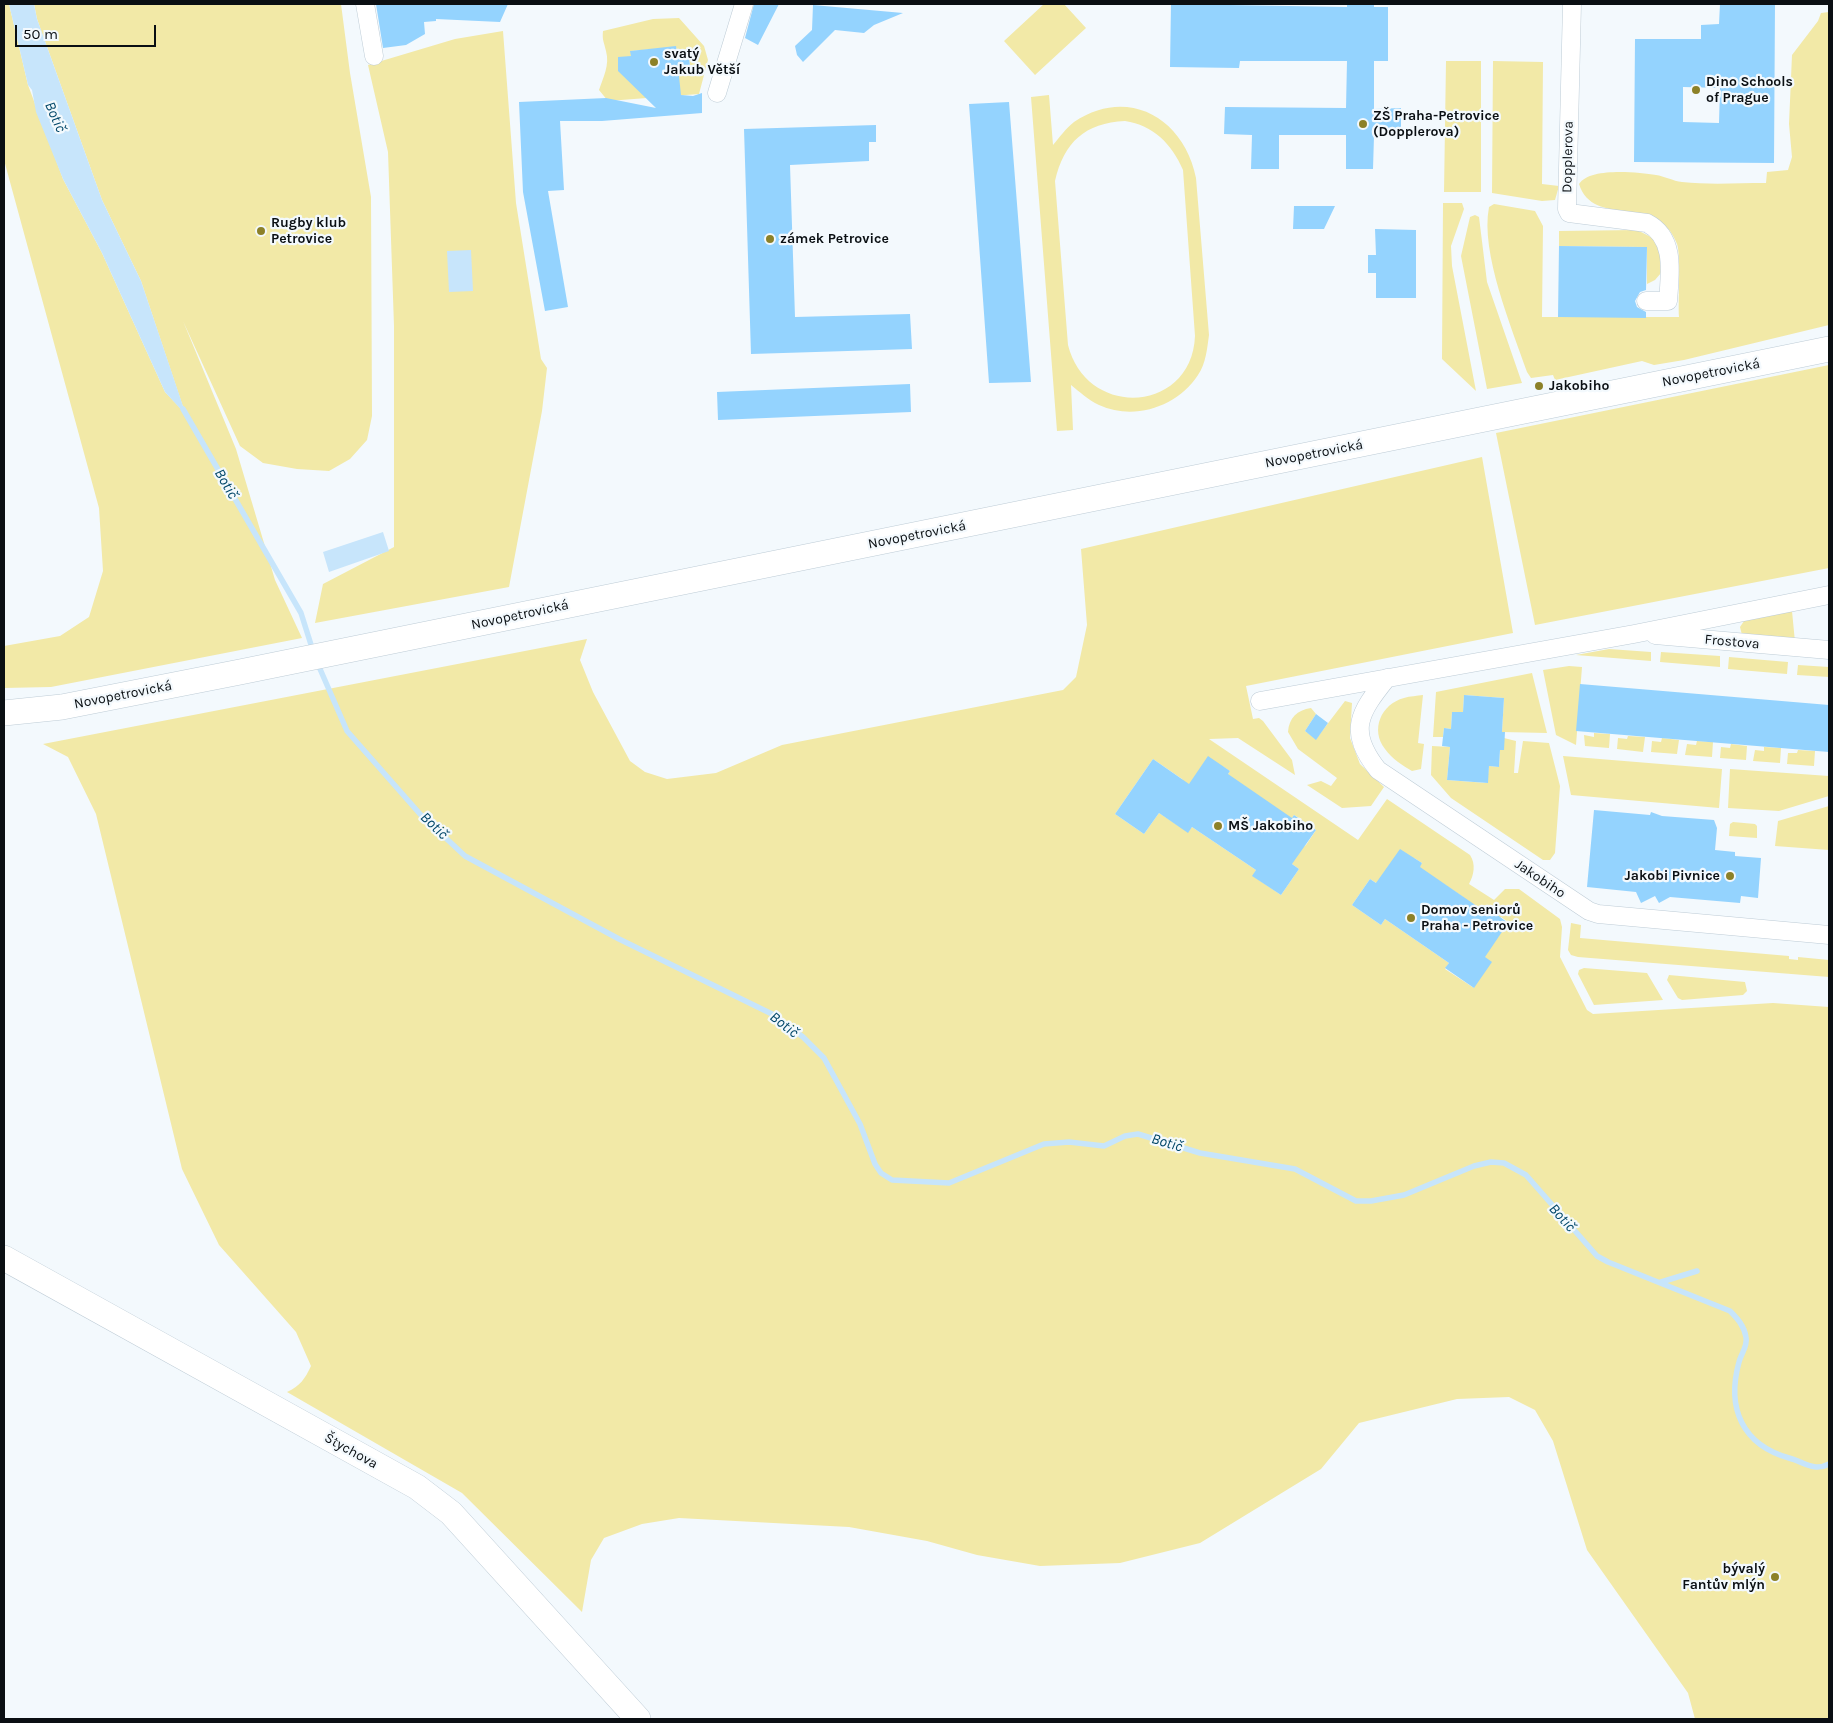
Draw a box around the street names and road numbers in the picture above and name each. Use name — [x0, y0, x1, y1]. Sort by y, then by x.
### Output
street label: Dopplerova — [1559, 121, 1577, 193]
street label: Novopetrovická — [1661, 355, 1761, 391]
street label: Novopetrovická — [1264, 436, 1364, 472]
street label: Novopetrovická — [867, 517, 967, 553]
street label: Novopetrovická — [470, 596, 570, 634]
street label: Frostova — [1704, 631, 1760, 653]
street label: Novopetrovická — [73, 677, 173, 713]
street label: Jakobiho — [1511, 856, 1569, 902]
street label: Štychova — [321, 1430, 381, 1472]

